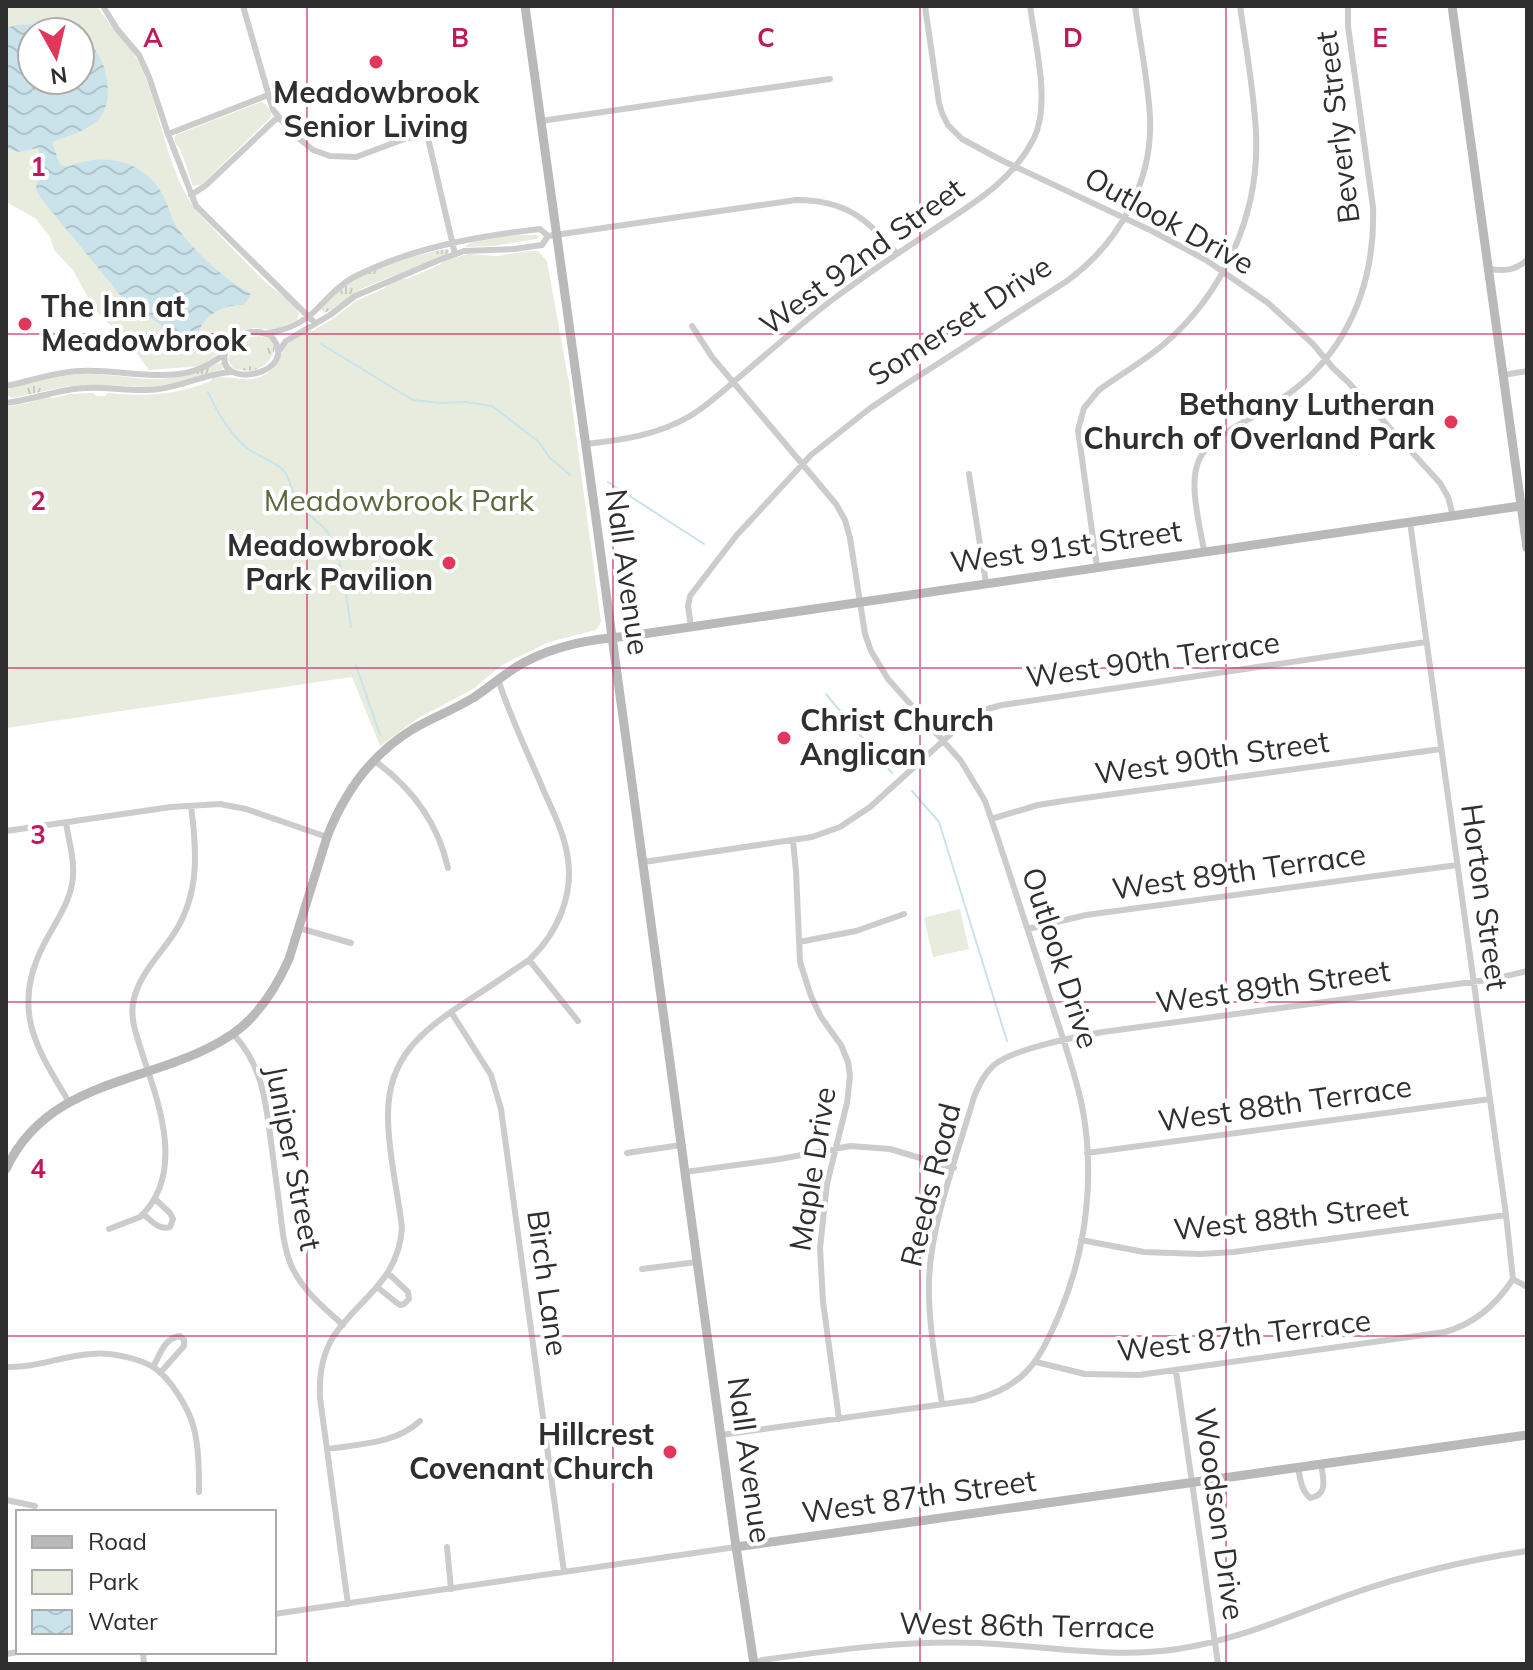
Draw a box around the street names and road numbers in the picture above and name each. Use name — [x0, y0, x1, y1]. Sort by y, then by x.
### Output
street label: Beverly Street — [1306, 29, 1368, 225]
street label: Outlook Drive — [1078, 158, 1261, 282]
street label: West 92nd Street — [752, 169, 971, 343]
street label: Somerset Drive — [861, 247, 1058, 394]
street label: Nall Avenue — [598, 487, 658, 657]
street label: West 91st Street — [948, 511, 1184, 581]
street label: West 90th Terrace — [1024, 622, 1282, 696]
street label: West 90th Street — [1092, 722, 1331, 792]
street label: Horton Street — [1453, 801, 1517, 992]
street label: West 89th Terrace — [1110, 834, 1368, 908]
street label: Outlook Drive — [1014, 862, 1108, 1053]
street label: West 89th Street — [1153, 951, 1392, 1021]
street label: Juniper Street — [257, 1062, 331, 1254]
street label: West 88th Terrace — [1156, 1066, 1414, 1140]
street label: Maple Drive — [780, 1084, 844, 1254]
street label: Reeds Road — [891, 1099, 969, 1271]
street label: West 88th Street — [1172, 1186, 1410, 1248]
street label: Birch Lane — [519, 1208, 577, 1358]
street label: West 87th Terrace — [1115, 1301, 1373, 1369]
street label: Nall Avenue — [720, 1375, 780, 1545]
street label: Woodson Drive — [1186, 1405, 1254, 1622]
street label: West 87th Street — [799, 1461, 1038, 1531]
street label: West 86th Terrace — [899, 1604, 1155, 1646]

